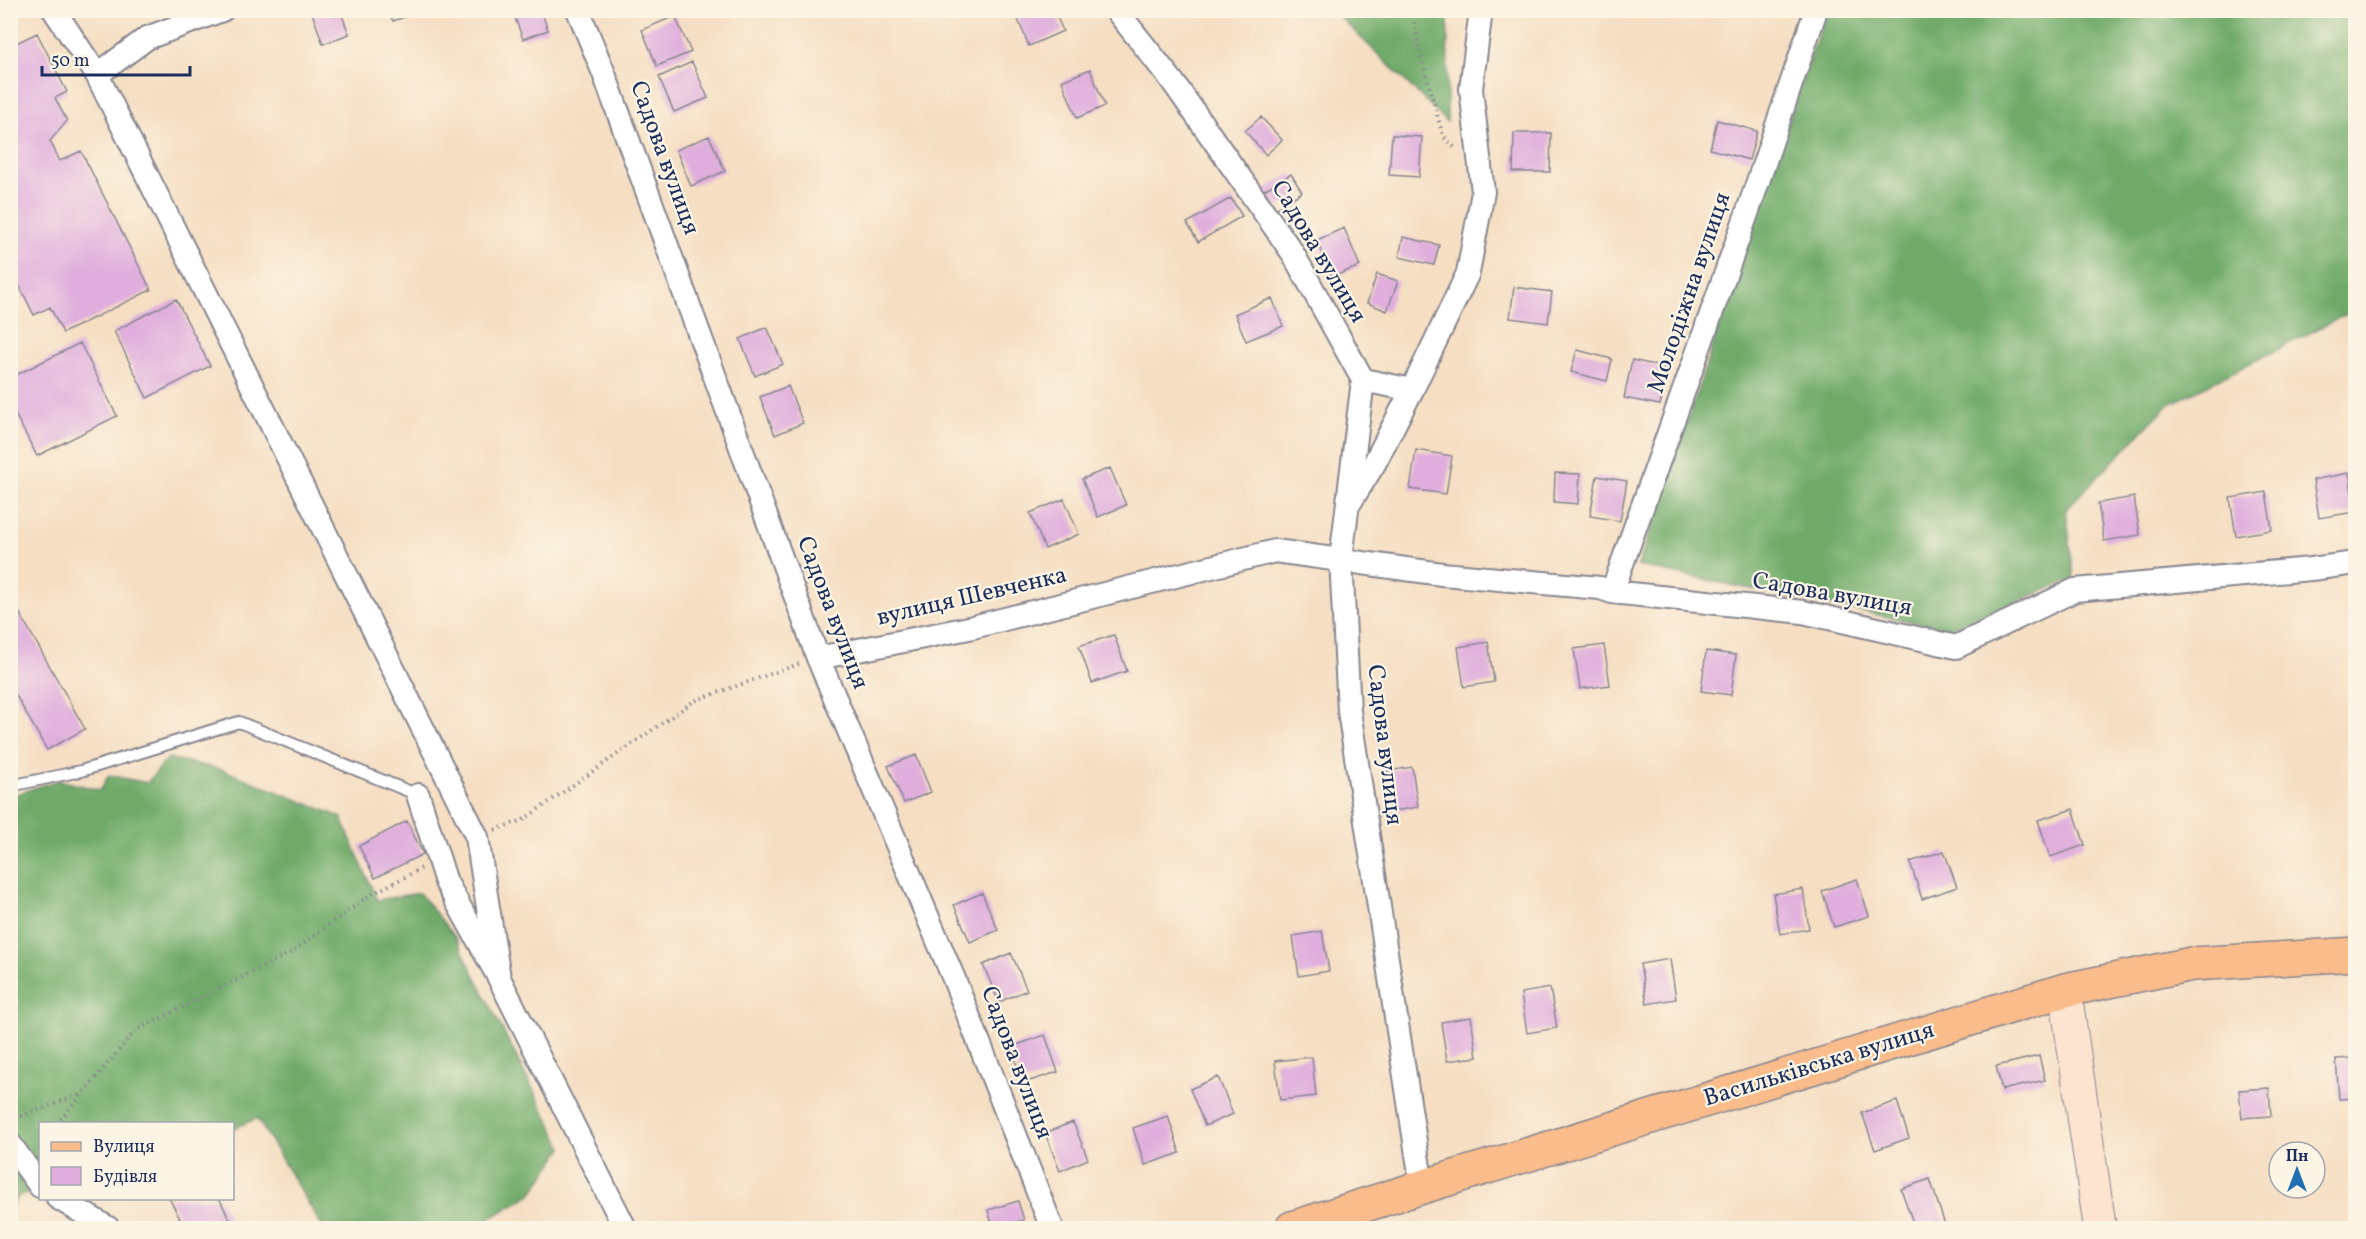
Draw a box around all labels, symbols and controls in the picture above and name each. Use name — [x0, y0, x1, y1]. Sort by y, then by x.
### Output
scale bar — [42, 39, 190, 77]
text: 50 m — [51, 49, 90, 74]
street label: Садова вулиця — [620, 76, 708, 240]
street label: Садова вулиця — [1262, 174, 1374, 330]
street label: Молодіжна вулиця — [1640, 188, 1740, 398]
street label: Садова вулиця — [787, 532, 877, 694]
street label: вулиця Шевченка — [874, 559, 1070, 635]
street label: Садова вулиця — [1750, 564, 1914, 626]
street label: Садова вулиця — [1357, 663, 1411, 827]
street label: Садова вулиця — [971, 982, 1061, 1144]
street label: Васильківська вулиця — [1699, 1014, 1939, 1116]
legend — [39, 1122, 234, 1200]
text: Вулиця — [93, 1135, 155, 1160]
north arrow — [2267, 1140, 2327, 1200]
text: Пн — [2286, 1146, 2308, 1168]
text: Будівля — [93, 1165, 157, 1190]

